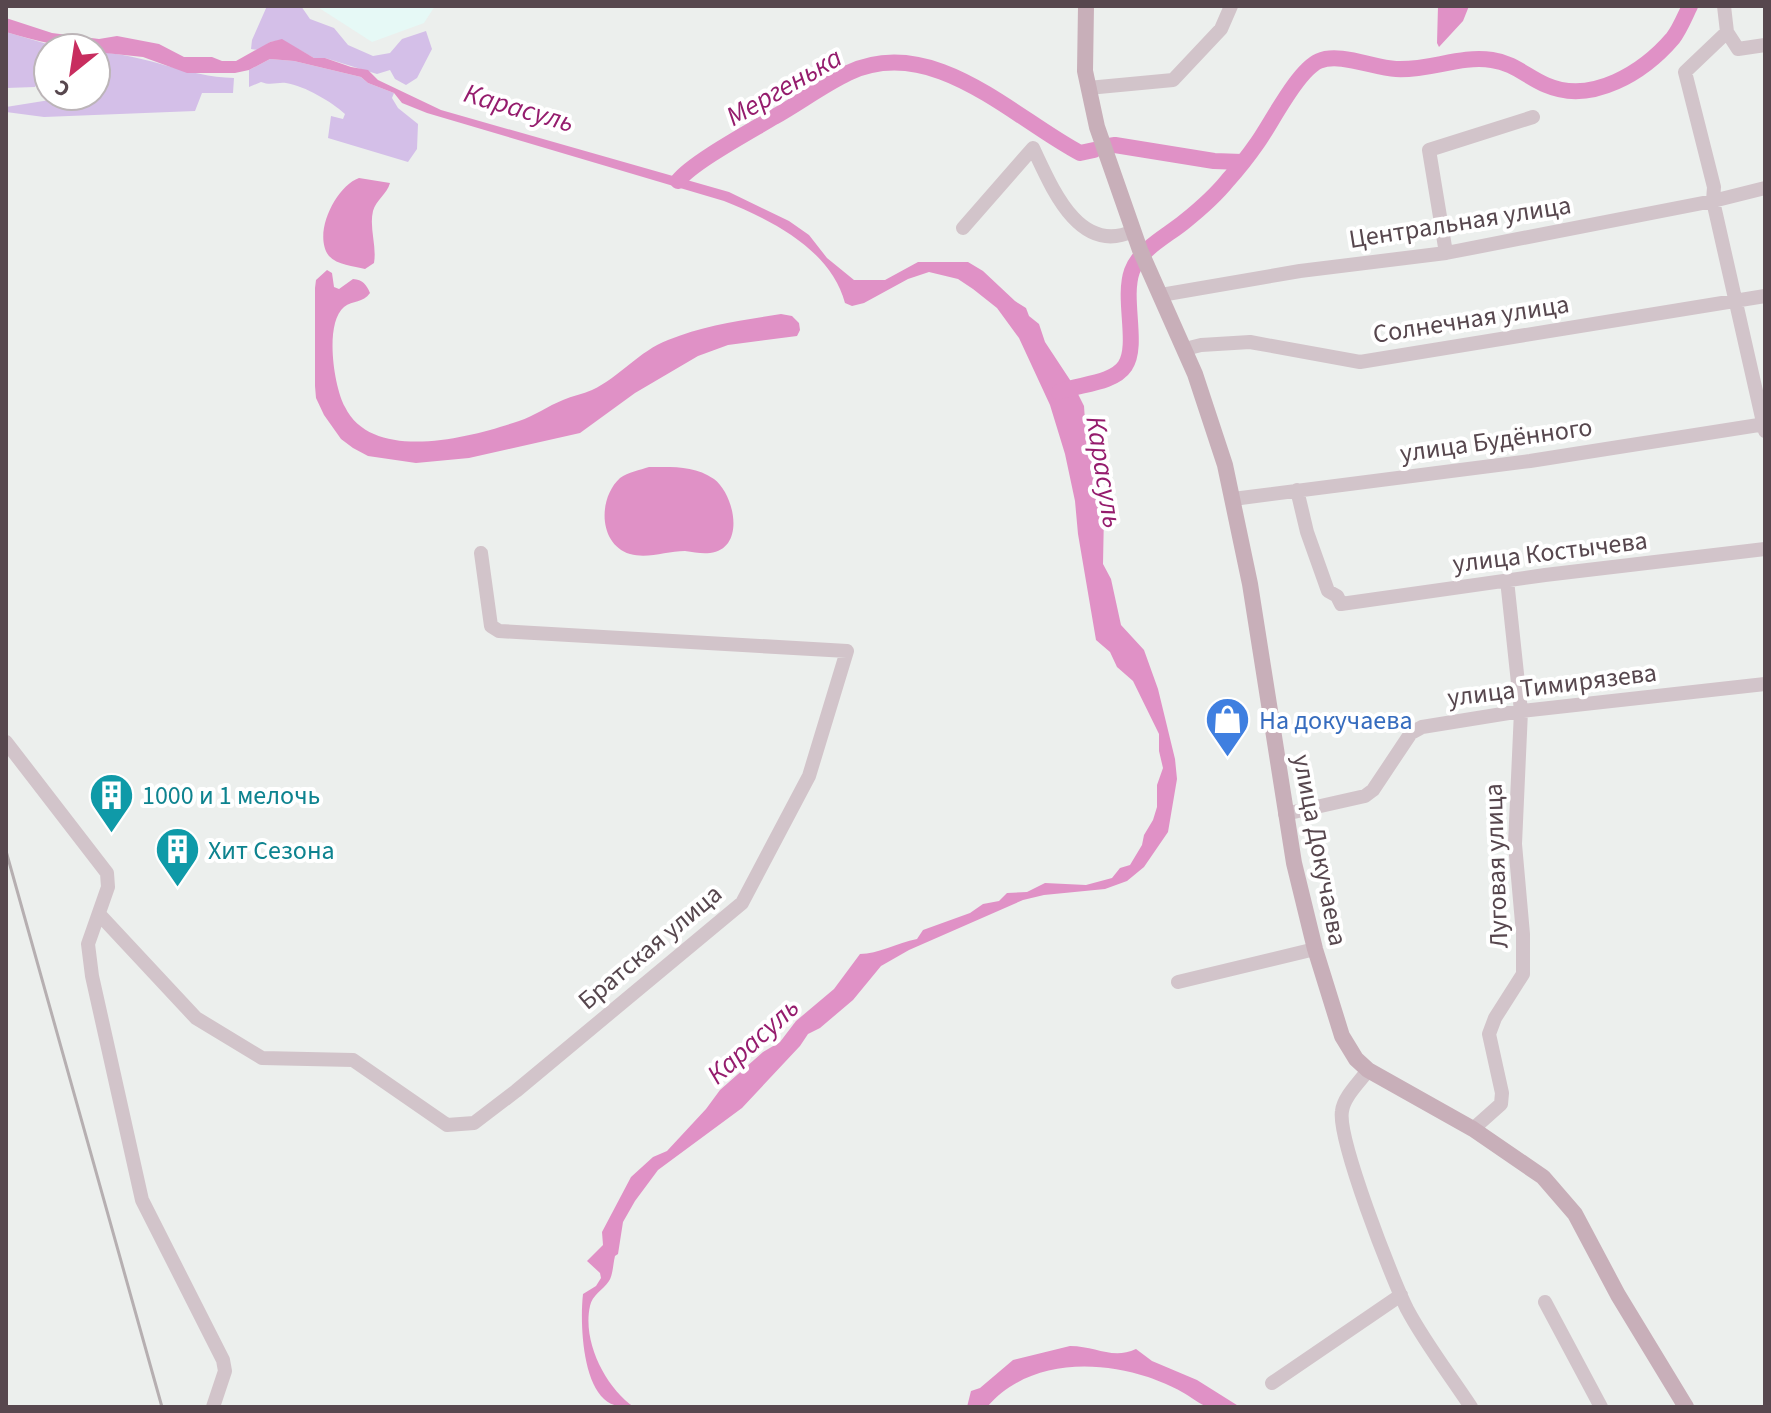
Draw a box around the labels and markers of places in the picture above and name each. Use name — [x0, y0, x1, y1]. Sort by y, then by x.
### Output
shop icon: На докучаева — [1204, 696, 1252, 759]
place label: На докучаева — [1259, 702, 1413, 739]
building icon: 1000 и 1 мелочь — [87, 771, 135, 834]
place label: 1000 и 1 мелочь — [142, 777, 320, 814]
building icon: Хит Сезона — [153, 826, 201, 889]
place label: Хит Сезона — [208, 832, 335, 869]

